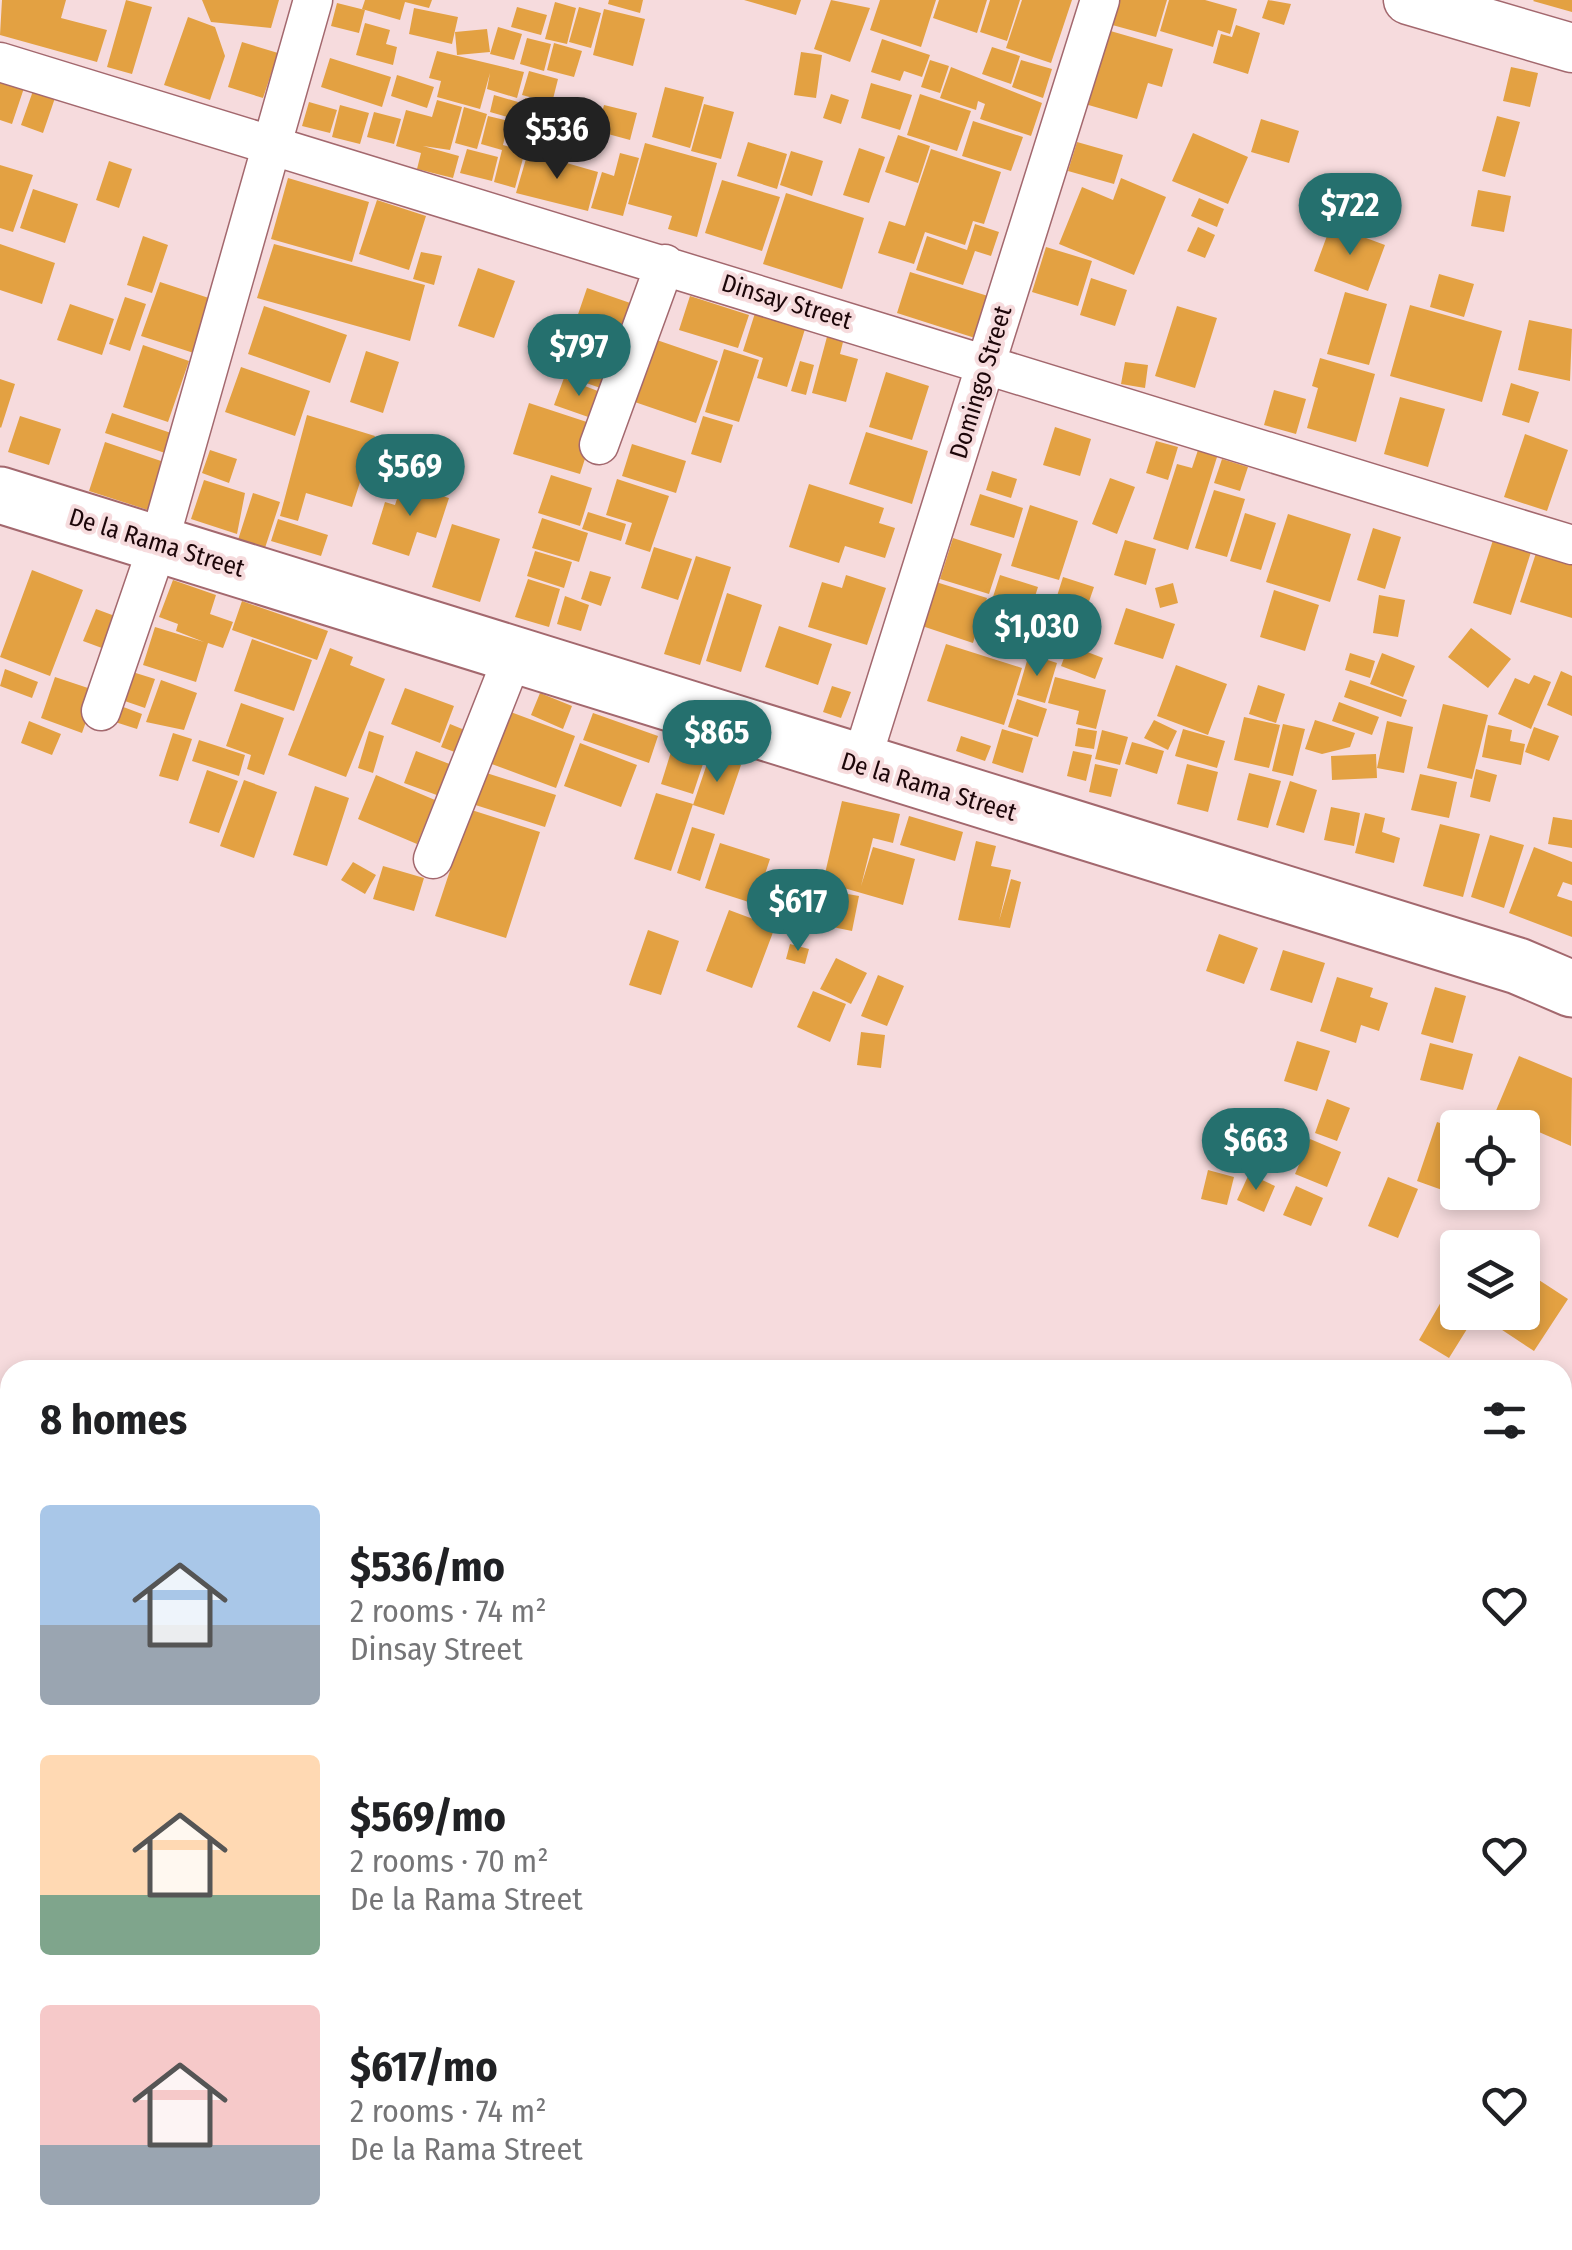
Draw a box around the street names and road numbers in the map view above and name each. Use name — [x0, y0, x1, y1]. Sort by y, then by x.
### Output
street label: Dinsay Street — [718, 268, 856, 336]
street label: Domingo Street — [943, 301, 1019, 462]
street label: De la Rama Street — [65, 502, 249, 584]
street label: De la Rama Street — [837, 746, 1021, 828]

